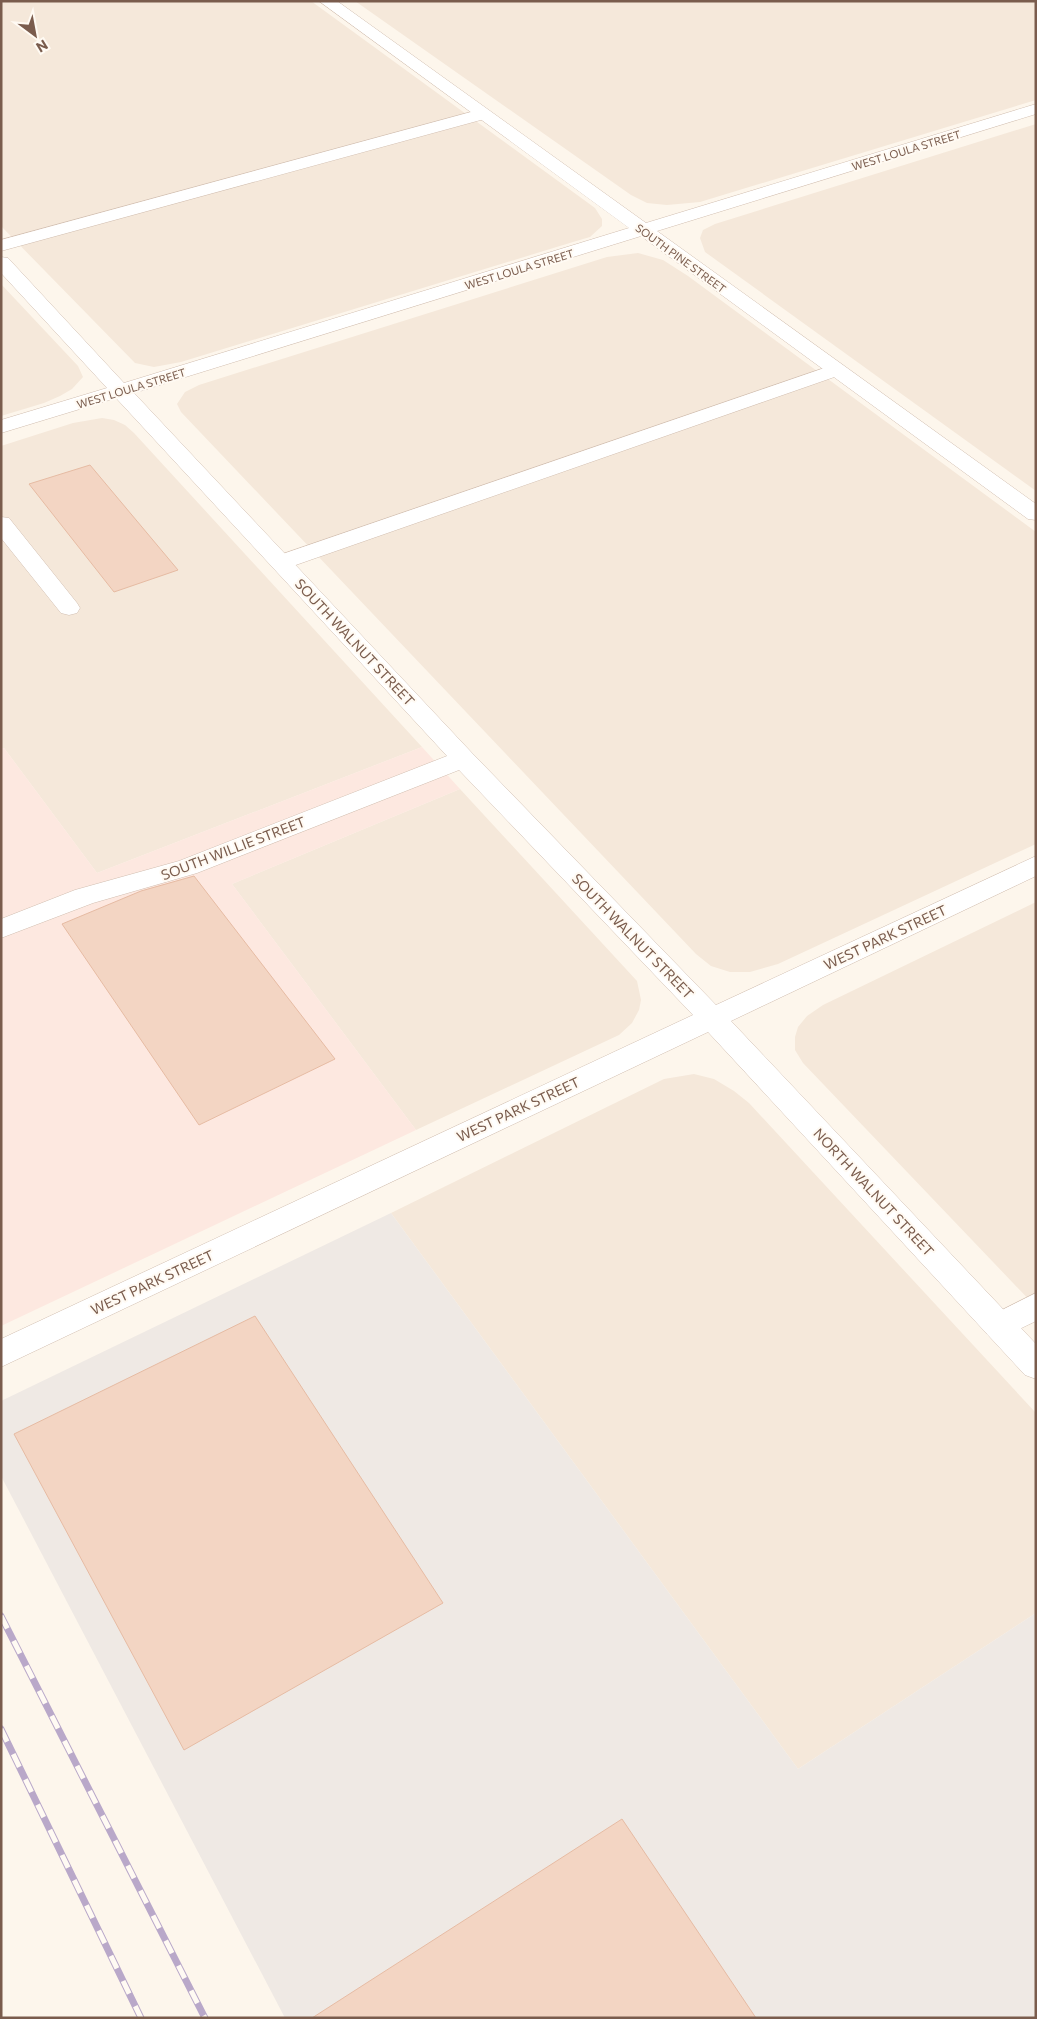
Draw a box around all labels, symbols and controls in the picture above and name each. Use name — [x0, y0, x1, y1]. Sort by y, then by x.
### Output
north arrow — [10, 10, 60, 60]
text: N — [33, 36, 51, 56]
street label: WEST LOULA STREET — [850, 127, 962, 173]
street label: SOUTH PINE STREET — [633, 221, 729, 295]
street label: WEST LOULA STREET — [463, 246, 575, 292]
street label: WEST LOULA STREET — [75, 365, 187, 411]
street label: SOUTH WALNUT STREET — [292, 575, 418, 709]
street label: SOUTH WILLIE STREET — [158, 813, 308, 883]
street label: SOUTH WALNUT STREET — [569, 870, 697, 1002]
street label: WEST PARK STREET — [821, 901, 949, 973]
street label: WEST PARK STREET — [454, 1073, 582, 1145]
street label: NORTH WALNUT STREET — [810, 1125, 938, 1259]
street label: WEST PARK STREET — [88, 1246, 216, 1318]

